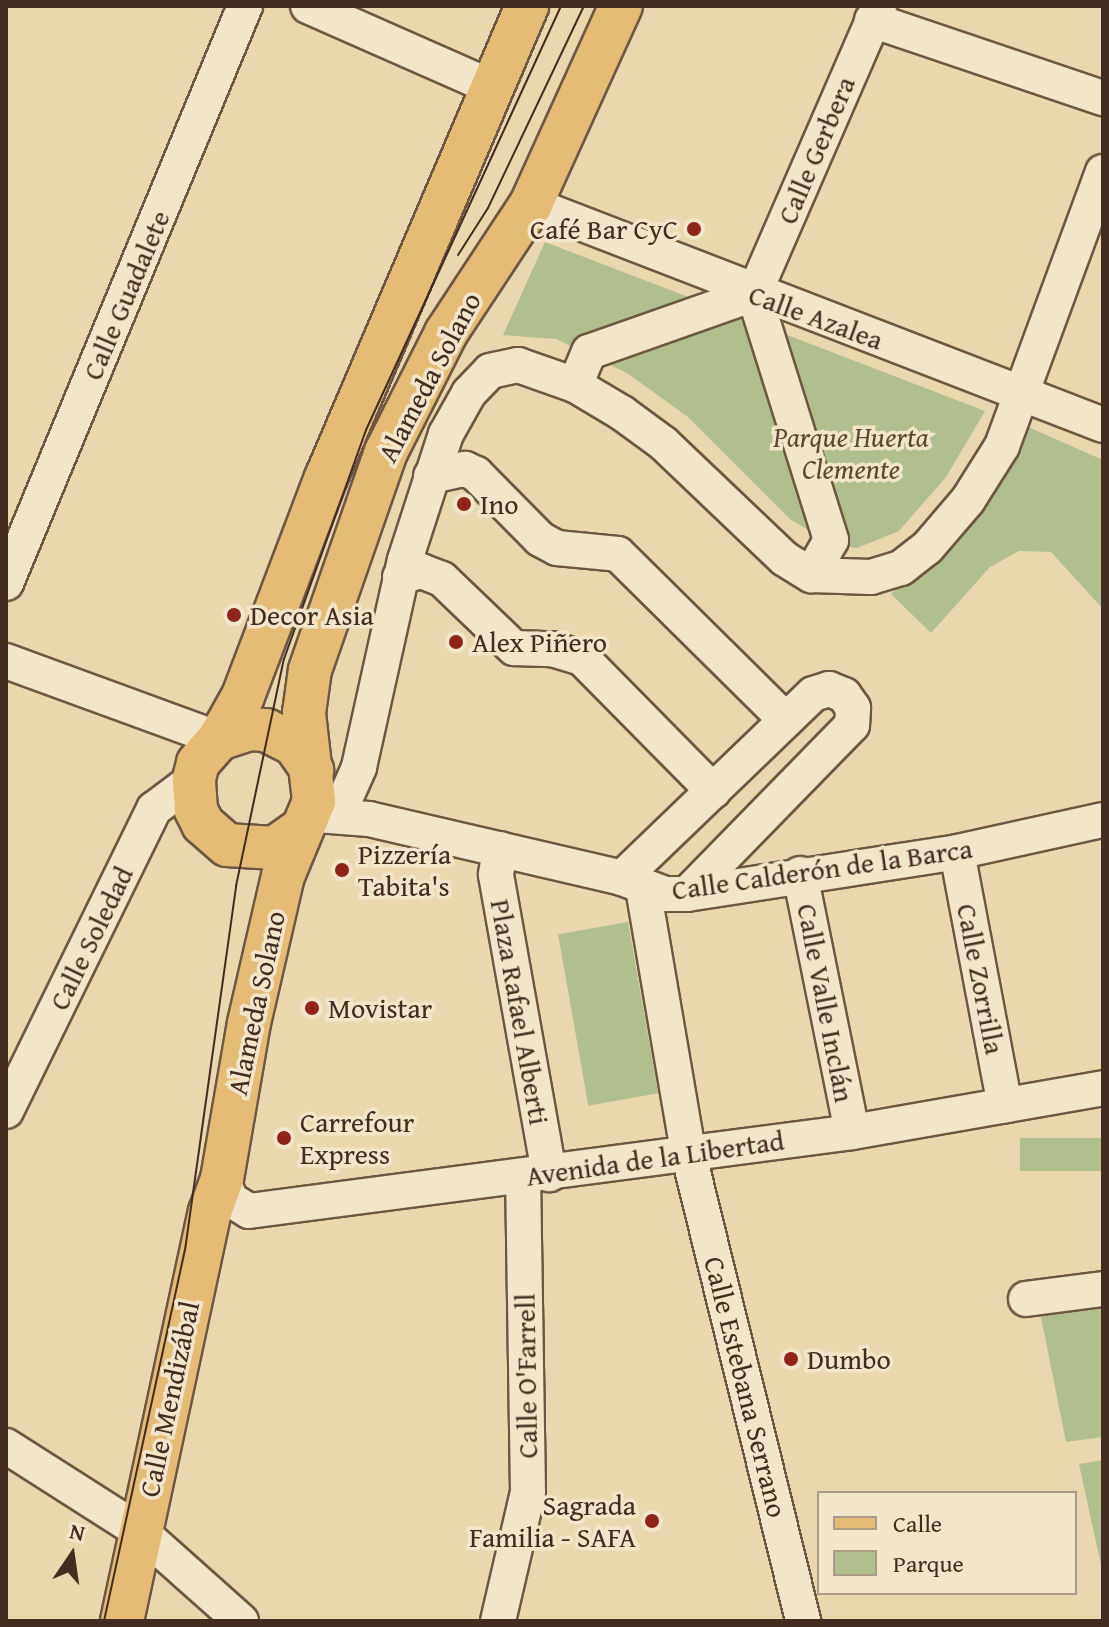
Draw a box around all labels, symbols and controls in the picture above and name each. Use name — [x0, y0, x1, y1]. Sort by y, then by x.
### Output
street label: Calle Gerbera — [770, 71, 862, 229]
street label: Calle Guadalete — [75, 205, 177, 385]
place label: Café Bar CyC — [530, 212, 678, 246]
marker: Café Bar CyC — [685, 220, 703, 238]
street label: Calle Azalea — [744, 277, 888, 357]
street label: Alameda Solano — [370, 286, 488, 468]
park label: Parque Huerta Clemente — [773, 420, 929, 486]
place label: Ino — [480, 487, 519, 521]
marker: Ino — [455, 495, 473, 513]
place label: Decor Asia — [250, 598, 374, 632]
marker: Decor Asia — [225, 606, 243, 624]
place label: Alex Piñero — [472, 625, 607, 659]
marker: Alex Piñero — [447, 633, 465, 651]
street label: Calle Calderón de la Barca — [670, 831, 974, 907]
place label: Pizzería Tabita's — [358, 837, 451, 903]
street label: Calle Soledad — [42, 861, 140, 1015]
marker: Pizzería Tabita's — [333, 861, 351, 879]
street label: Plaza Rafael Alberti — [484, 897, 556, 1127]
street label: Calle Valle Inclán — [790, 901, 862, 1105]
street label: Calle Zorrilla — [950, 901, 1012, 1057]
street label: Alameda Solano — [220, 908, 292, 1098]
place label: Movistar — [328, 991, 432, 1025]
marker: Movistar — [303, 999, 321, 1017]
place label: Carrefour Express — [300, 1105, 414, 1171]
street label: Avenida de la Libertad — [524, 1123, 786, 1193]
marker: Carrefour Express — [275, 1129, 293, 1147]
street label: Calle Estebana Serrano — [697, 1253, 795, 1521]
street label: Calle O'Farrell — [508, 1293, 544, 1459]
street label: Calle Mendizábal — [132, 1298, 206, 1500]
place label: Dumbo — [807, 1342, 891, 1376]
marker: Dumbo — [782, 1350, 800, 1368]
place label: Sagrada Familia - SAFA — [469, 1488, 636, 1554]
legend — [817, 1491, 1077, 1595]
text: Calle — [893, 1506, 942, 1541]
marker: Sagrada Familia - SAFA — [643, 1512, 661, 1530]
text: N — [67, 1514, 88, 1549]
north arrow — [32, 1515, 112, 1595]
text: Parque — [893, 1546, 964, 1581]

